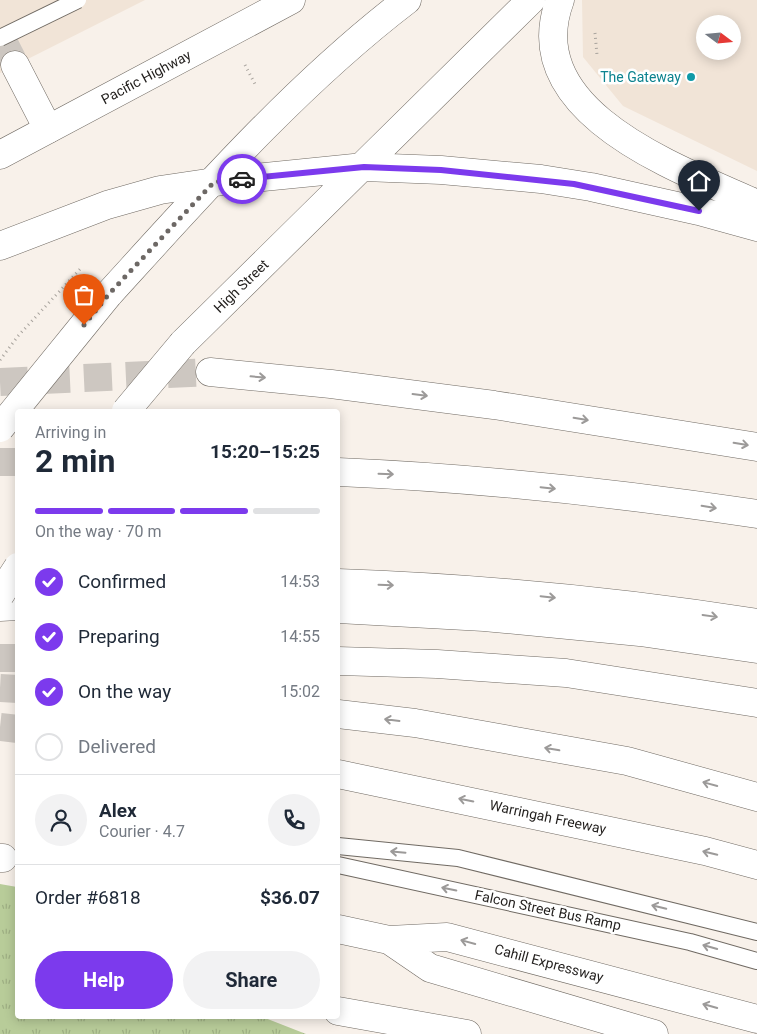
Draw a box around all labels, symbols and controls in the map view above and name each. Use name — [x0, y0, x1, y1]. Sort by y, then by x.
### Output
north arrow — [696, 15, 741, 60]
map controls — [696, 15, 741, 60]
street label: Pacific Highway — [98, 46, 194, 107]
place label: The Gateway — [600, 69, 681, 85]
marker: The Gateway — [685, 71, 697, 83]
courier — [217, 154, 267, 204]
pin — [678, 160, 720, 211]
icon: car — [228, 165, 256, 193]
icon: home — [685, 167, 713, 195]
street label: High Street — [210, 256, 272, 316]
pin — [63, 274, 105, 325]
icon: bag — [70, 281, 98, 309]
one-way arrow — [250, 372, 266, 382]
one-way arrow — [412, 390, 428, 400]
one-way arrow — [572, 414, 588, 424]
text: Arriving in — [35, 423, 106, 442]
text: 15:20–15:25 — [210, 440, 320, 463]
one-way arrow — [733, 440, 749, 450]
text: 2 min — [35, 442, 115, 480]
one-way arrow — [378, 469, 394, 479]
one-way arrow — [540, 483, 556, 493]
one-way arrow — [701, 502, 717, 512]
text: On the way · 70 m — [35, 522, 162, 541]
icon: check — [35, 568, 63, 596]
text: Confirmed — [78, 570, 166, 593]
text: 14:53 — [280, 572, 320, 591]
one-way arrow — [378, 580, 394, 590]
one-way arrow — [540, 592, 556, 602]
one-way arrow — [701, 611, 717, 621]
icon: check — [35, 623, 63, 651]
text: Preparing — [78, 625, 160, 648]
text: 14:55 — [280, 627, 320, 646]
icon: check — [35, 678, 63, 706]
text: On the way — [78, 680, 171, 703]
text: 15:02 — [280, 682, 320, 701]
one-way arrow — [384, 715, 400, 725]
text: Delivered — [78, 735, 156, 758]
one-way arrow — [544, 743, 560, 753]
one-way arrow — [702, 779, 718, 789]
button: person — [35, 794, 87, 846]
button: phone — [268, 794, 320, 846]
one-way arrow — [458, 794, 474, 804]
street label: Warringah Freeway — [488, 797, 608, 837]
text: Alex — [99, 799, 137, 822]
text: Courier · 4.7 — [99, 822, 185, 841]
one-way arrow — [390, 847, 406, 857]
one-way arrow — [702, 847, 718, 857]
one-way arrow — [442, 884, 458, 893]
text: Order #6818 — [35, 886, 141, 909]
text: $36.07 — [260, 886, 320, 909]
street label: Falcon Street Bus Ramp — [473, 887, 623, 933]
one-way arrow — [651, 902, 667, 912]
one-way arrow — [461, 937, 477, 946]
street label: Cahill Expressway — [493, 941, 606, 985]
one-way arrow — [703, 942, 719, 952]
button: Help — [35, 951, 173, 1009]
button: Share — [183, 951, 320, 1009]
one-way arrow — [703, 1000, 719, 1010]

